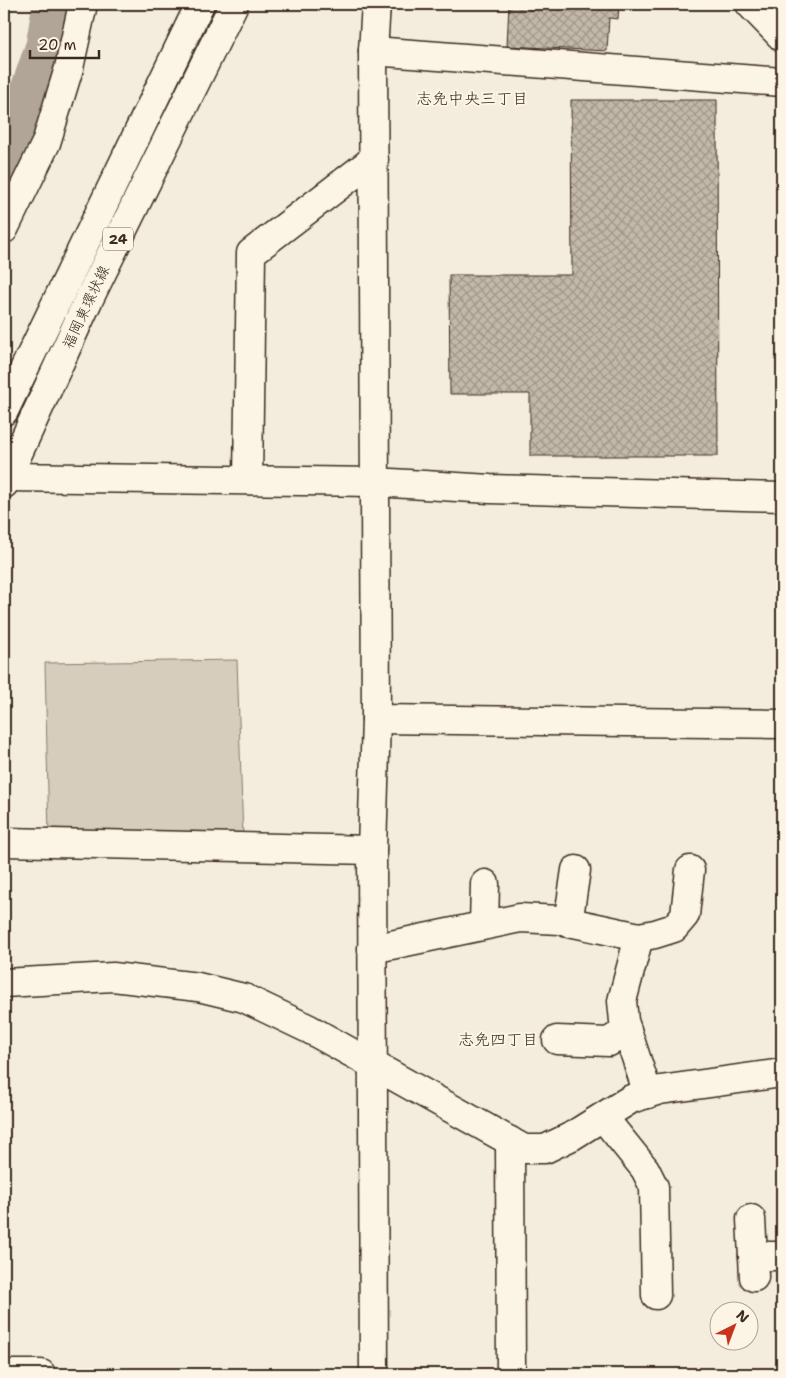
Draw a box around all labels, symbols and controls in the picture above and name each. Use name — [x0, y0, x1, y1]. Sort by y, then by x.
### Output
scale bar — [30, 28, 99, 60]
text: 20 m — [38, 35, 77, 55]
district label: 志免中央三丁目 — [416, 88, 528, 109]
road number: 24 — [103, 228, 133, 250]
street label: 福岡東環状線 — [58, 262, 114, 352]
district label: 志免四丁目 — [458, 1029, 538, 1050]
north arrow — [708, 1300, 758, 1350]
text: N — [733, 1306, 753, 1327]

